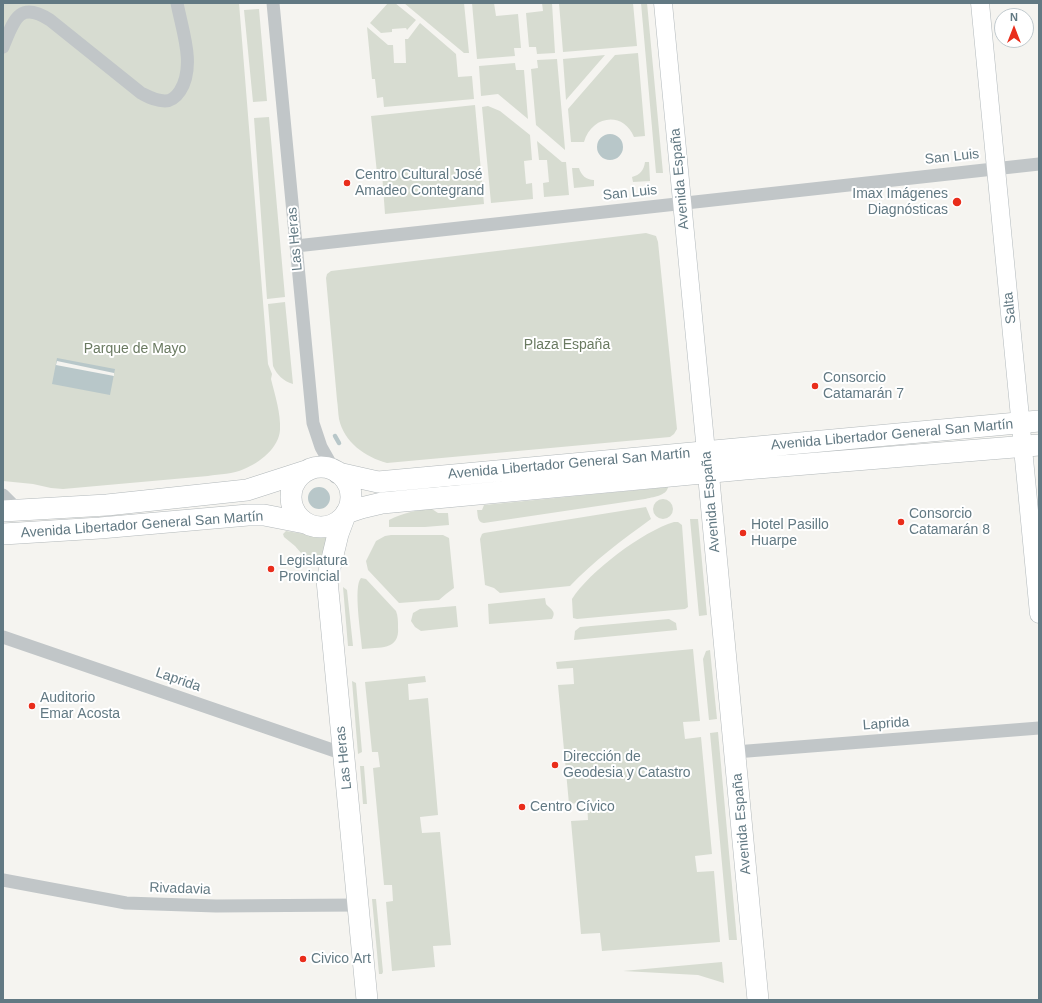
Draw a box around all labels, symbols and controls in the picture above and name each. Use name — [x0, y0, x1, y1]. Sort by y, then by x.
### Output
north arrow — [994, 8, 1034, 48]
text: N — [1010, 11, 1018, 23]
street label: Avenida España — [667, 128, 693, 230]
street label: San Luis — [924, 146, 980, 168]
place label: Centro Cultural José Amadeo Contegrand — [355, 167, 484, 200]
marker: Centro Cultural José Amadeo Contegrand — [342, 178, 352, 188]
street label: San Luis — [602, 182, 658, 204]
place label: Imax Imágenes Diagnósticas — [852, 186, 948, 218]
marker: Imax Imágenes Diagnósticas — [951, 196, 963, 208]
street label: Las Heras — [284, 206, 306, 272]
street label: Salta — [1000, 291, 1020, 325]
park label: Plaza España — [524, 337, 610, 353]
park label: Parque de Mayo — [84, 341, 186, 357]
place label: Consorcio Catamarán 7 — [823, 370, 904, 402]
marker: Consorcio Catamarán 7 — [810, 381, 820, 391]
street label: Avenida Libertador General San Martín — [770, 416, 1014, 454]
street label: Avenida Libertador General San Martín — [447, 445, 691, 483]
street label: Avenida España — [698, 451, 724, 553]
place label: Consorcio Catamarán 8 — [909, 506, 990, 538]
street label: Avenida Libertador General San Martín — [20, 508, 264, 542]
place label: Hotel Pasillo Huarpe — [751, 517, 829, 550]
marker: Consorcio Catamarán 8 — [896, 517, 906, 527]
marker: Hotel Pasillo Huarpe — [738, 528, 748, 538]
place label: Legislatura Provincial — [279, 553, 347, 586]
marker: Legislatura Provincial — [266, 564, 276, 574]
street label: Laprida — [153, 664, 203, 696]
place label: Auditorio Emar Acosta — [40, 690, 120, 722]
marker: Auditorio Emar Acosta — [27, 701, 37, 711]
street label: Laprida — [862, 714, 910, 734]
street label: Las Heras — [332, 725, 356, 791]
place label: Dirección de Geodesia y Catastro — [563, 749, 691, 782]
marker: Dirección de Geodesia y Catastro — [550, 760, 560, 770]
street label: Avenida España — [729, 773, 755, 875]
place label: Centro Cívico — [530, 799, 615, 815]
marker: Centro Cívico — [517, 802, 527, 812]
street label: Rivadavia — [149, 880, 211, 898]
place label: Civico Art — [311, 951, 371, 967]
marker: Civico Art — [298, 954, 308, 964]

